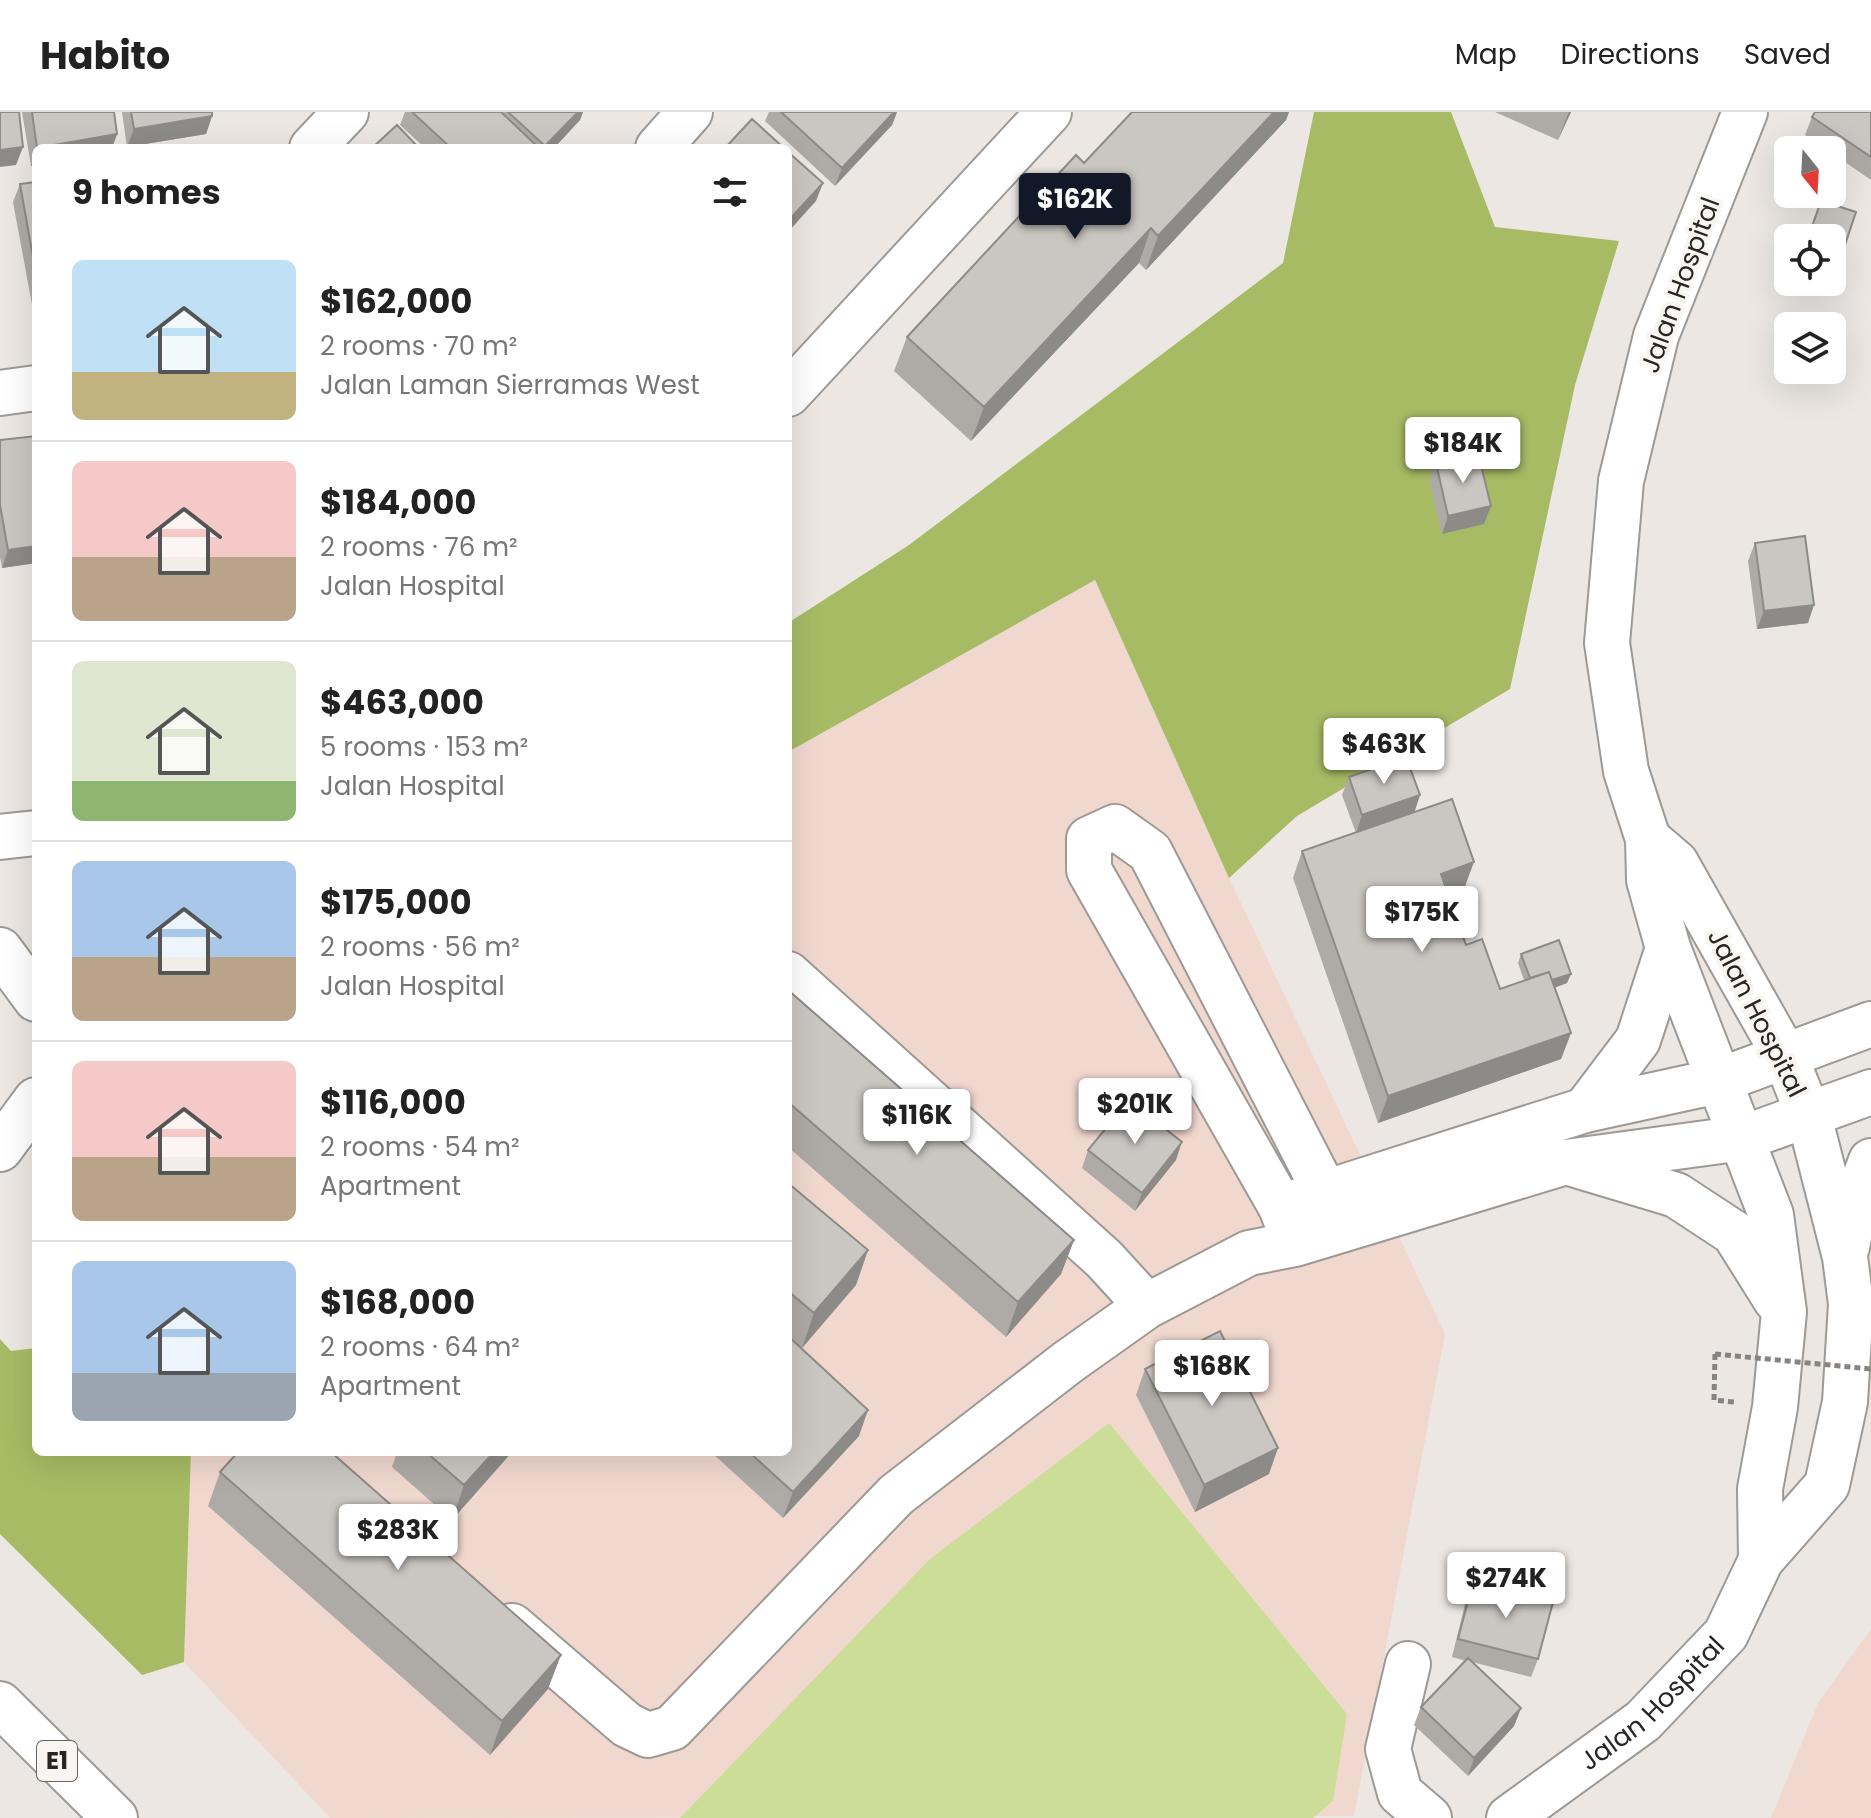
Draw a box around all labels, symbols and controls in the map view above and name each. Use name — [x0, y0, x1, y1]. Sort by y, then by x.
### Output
text: Habito — [40, 29, 170, 82]
text: Map — [1455, 35, 1517, 74]
text: Directions — [1561, 35, 1700, 74]
text: Saved — [1744, 35, 1831, 74]
north arrow — [1774, 136, 1846, 208]
map controls — [1774, 136, 1846, 384]
text: 9 homes — [72, 168, 221, 216]
icon: filters — [708, 170, 752, 214]
pin: $162K — [1019, 173, 1131, 241]
text: $162K — [1037, 181, 1113, 217]
street label: Jalan Hospital — [1632, 192, 1728, 378]
button: locate — [1774, 224, 1846, 296]
text: $162,000 — [320, 277, 473, 325]
icon: home — [136, 292, 232, 388]
button: layers — [1774, 312, 1846, 384]
text: 2 rooms · 70 m² — [320, 328, 517, 364]
text: Jalan Laman Sierramas West — [320, 367, 700, 403]
pin: $184K — [1407, 417, 1519, 485]
text: $184K — [1423, 425, 1503, 461]
text: $184,000 — [320, 478, 476, 526]
icon: home — [136, 493, 232, 589]
text: 2 rooms · 76 m² — [320, 529, 518, 565]
text: Jalan Hospital — [320, 568, 505, 604]
text: $463,000 — [320, 678, 484, 726]
icon: home — [136, 693, 232, 789]
pin: $463K — [1328, 718, 1440, 786]
text: $463K — [1341, 726, 1427, 762]
text: 5 rooms · 153 m² — [320, 729, 528, 765]
text: Jalan Hospital — [320, 768, 505, 804]
text: $175,000 — [320, 878, 472, 926]
pin: $175K — [1366, 886, 1478, 954]
icon: home — [136, 893, 232, 989]
text: $175K — [1384, 894, 1460, 930]
street label: Jalan Hospital — [1699, 923, 1815, 1103]
text: 2 rooms · 56 m² — [320, 929, 520, 965]
text: Jalan Hospital — [320, 968, 505, 1004]
text: $116,000 — [320, 1078, 466, 1126]
pin: $201K — [1079, 1078, 1191, 1146]
text: $201K — [1097, 1086, 1173, 1122]
pin: $116K — [861, 1089, 973, 1157]
icon: home — [136, 1093, 232, 1189]
text: $116K — [881, 1097, 953, 1133]
text: 2 rooms · 54 m² — [320, 1129, 520, 1165]
text: Apartment — [320, 1168, 461, 1204]
text: $168,000 — [320, 1278, 475, 1326]
icon: home — [136, 1293, 232, 1389]
text: 2 rooms · 64 m² — [320, 1329, 520, 1365]
pin: $168K — [1156, 1340, 1268, 1408]
text: $168K — [1173, 1348, 1251, 1384]
text: Apartment — [320, 1368, 461, 1404]
pin: $283K — [342, 1504, 454, 1572]
text: $283K — [357, 1512, 439, 1548]
pin: $274K — [1450, 1552, 1562, 1620]
text: $274K — [1465, 1560, 1547, 1596]
street label: Jalan Hospital — [1573, 1628, 1733, 1779]
road number: E1 — [37, 1741, 77, 1781]

